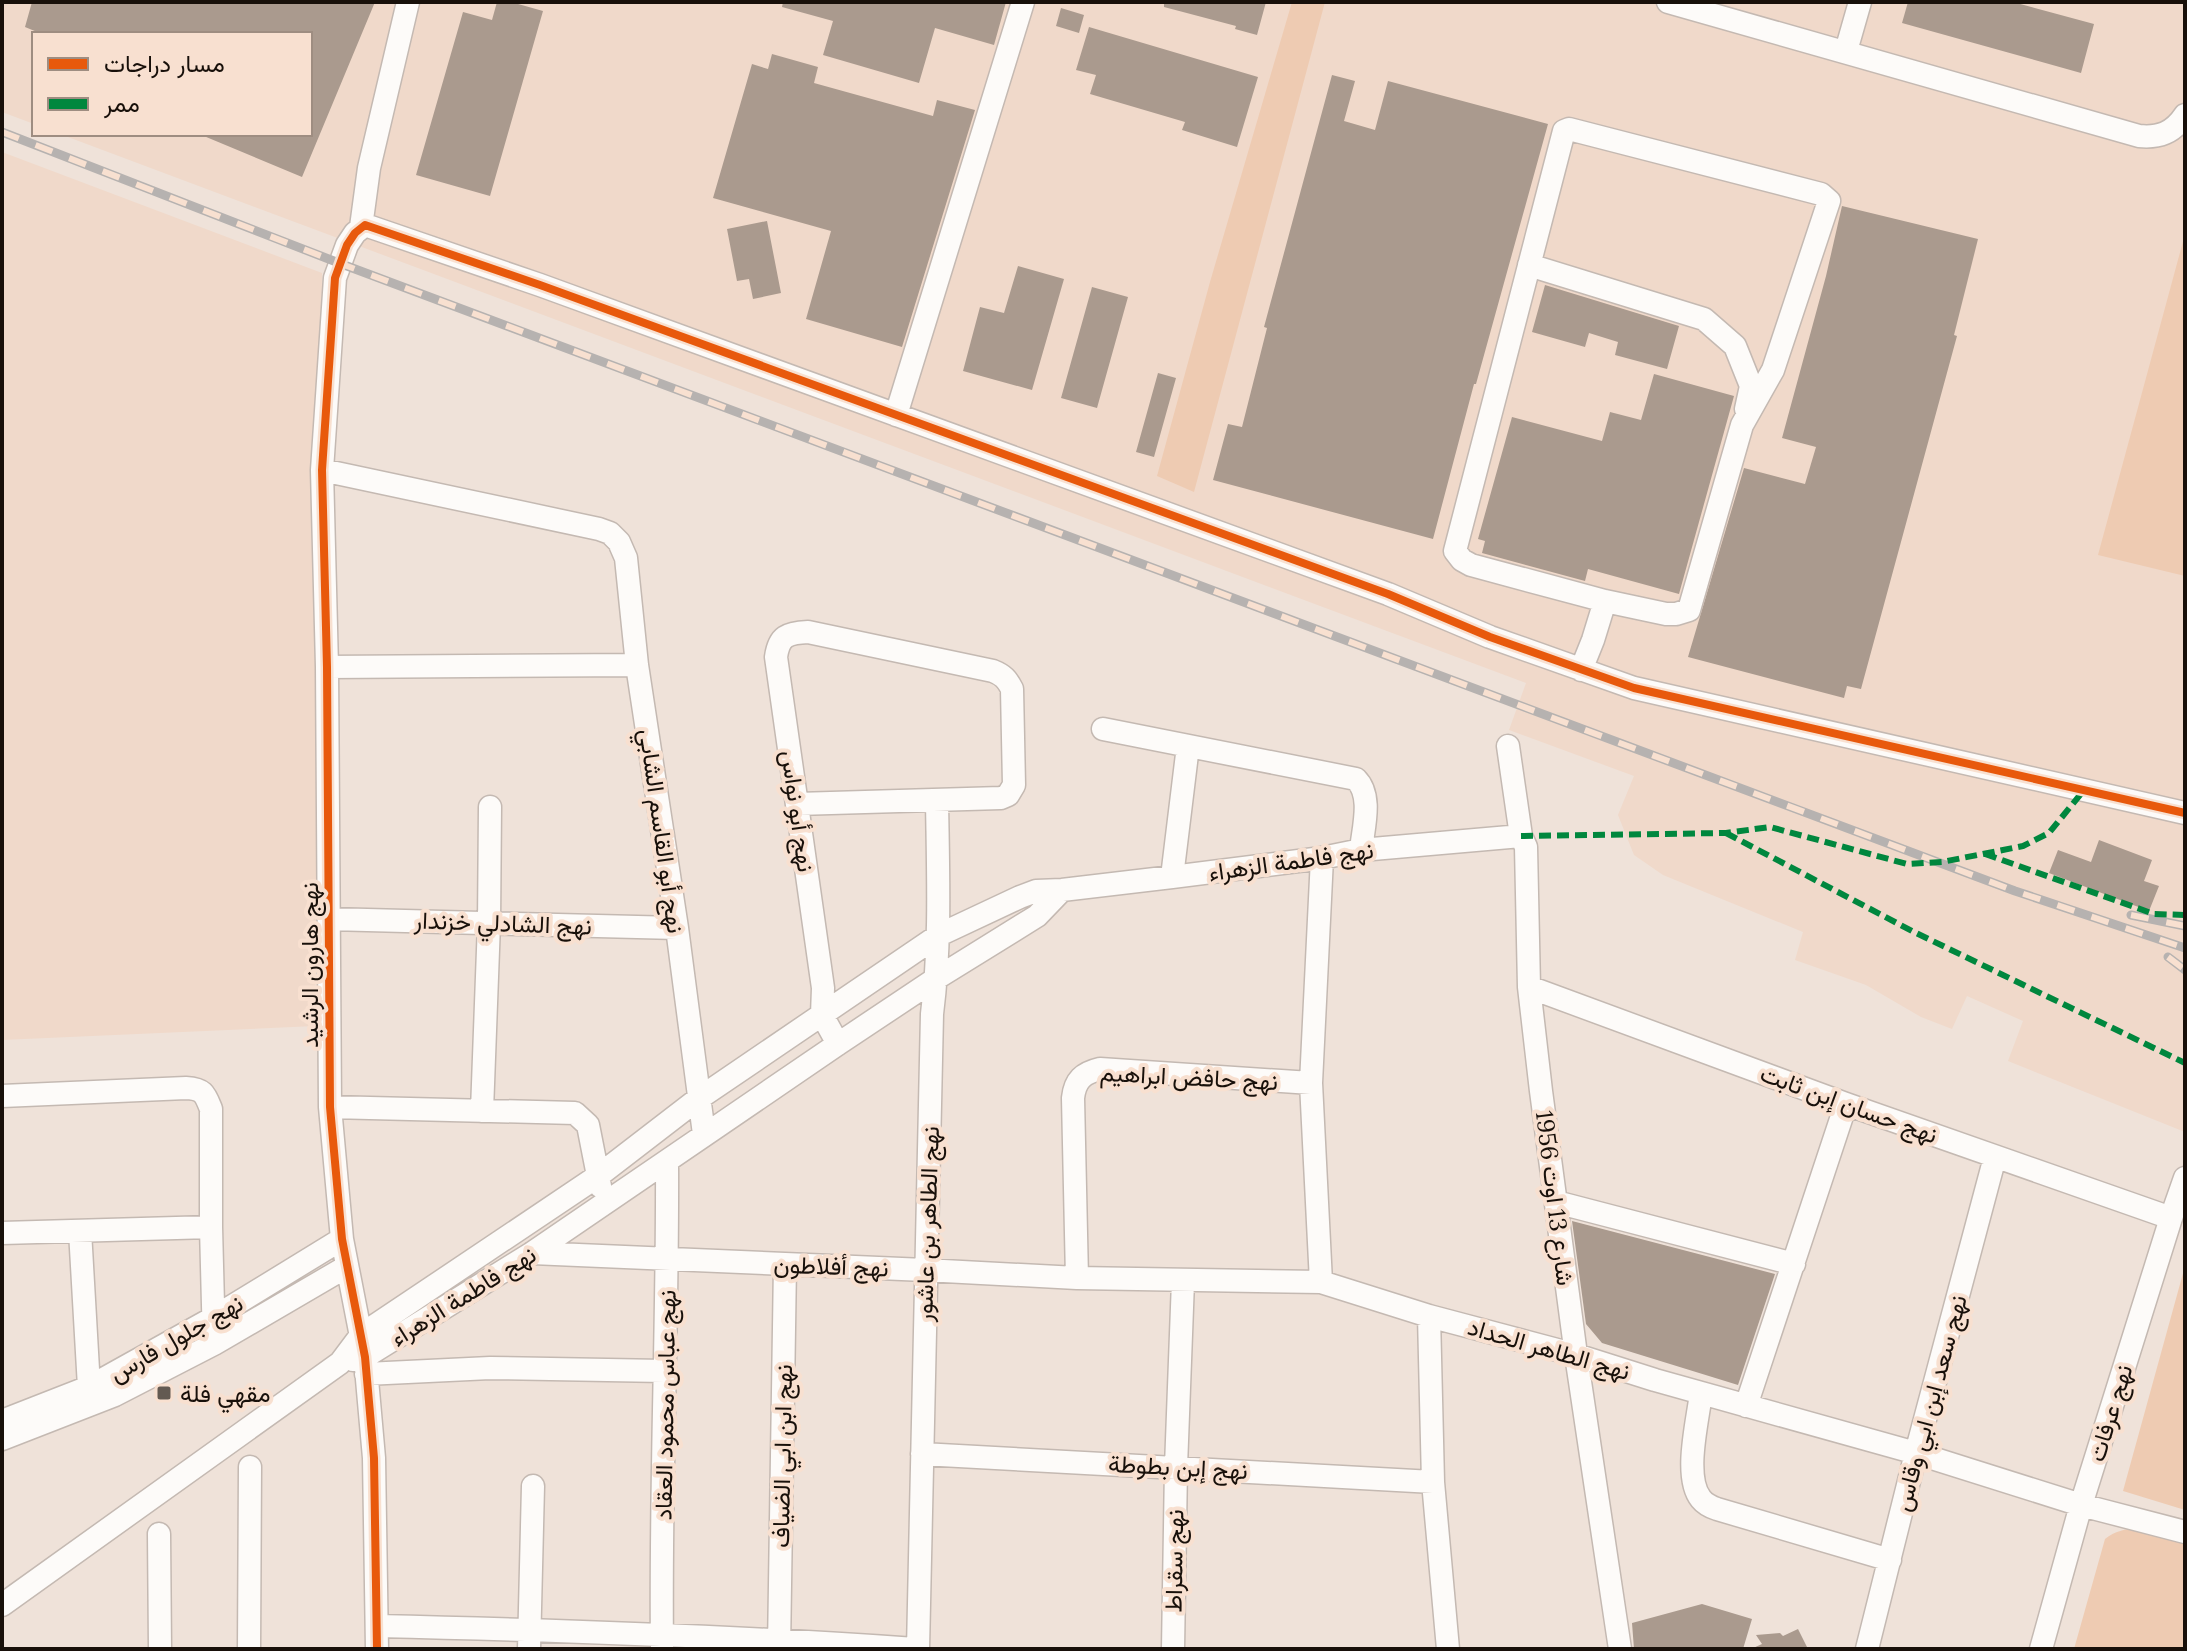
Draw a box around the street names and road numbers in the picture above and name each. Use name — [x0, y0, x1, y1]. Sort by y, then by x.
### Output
street label: نهج أبو القاسم الشابي — [628, 727, 692, 936]
street label: نهج أبو نواس — [772, 748, 822, 874]
street label: نهج فاطمة الزهراء — [1206, 834, 1376, 890]
street label: نهج هارون الرشيد — [294, 882, 327, 1048]
street label: نهج الشادلي خزندار — [412, 904, 593, 946]
street label: نهج حافض ابراهيم — [1099, 1057, 1279, 1099]
street label: نهج حسان إبن ثابت — [1755, 1058, 1942, 1152]
street label: شارع 13 اوت 1956 — [1528, 1109, 1581, 1287]
street label: نهج الطاهر بن عاشور — [908, 1125, 948, 1324]
street label: نهج فاطمة الزهراء — [384, 1239, 543, 1355]
street label: نهج أفلاطون — [773, 1248, 889, 1285]
street label: نهج جلول فارس — [103, 1287, 250, 1391]
street label: نهج عباس محمود العقاد — [647, 1289, 685, 1521]
street label: نهج سعد إبن ابي وقاس — [1886, 1291, 1978, 1516]
street label: نهج الطاهر الحداد — [1464, 1311, 1634, 1389]
street label: نهج عرفات — [2081, 1361, 2141, 1466]
street label: نهج ابن ابي الضياف — [765, 1364, 803, 1548]
street label: نهج إبن بطوطة — [1107, 1448, 1249, 1488]
street label: نهج سقراط — [1158, 1509, 1192, 1613]

